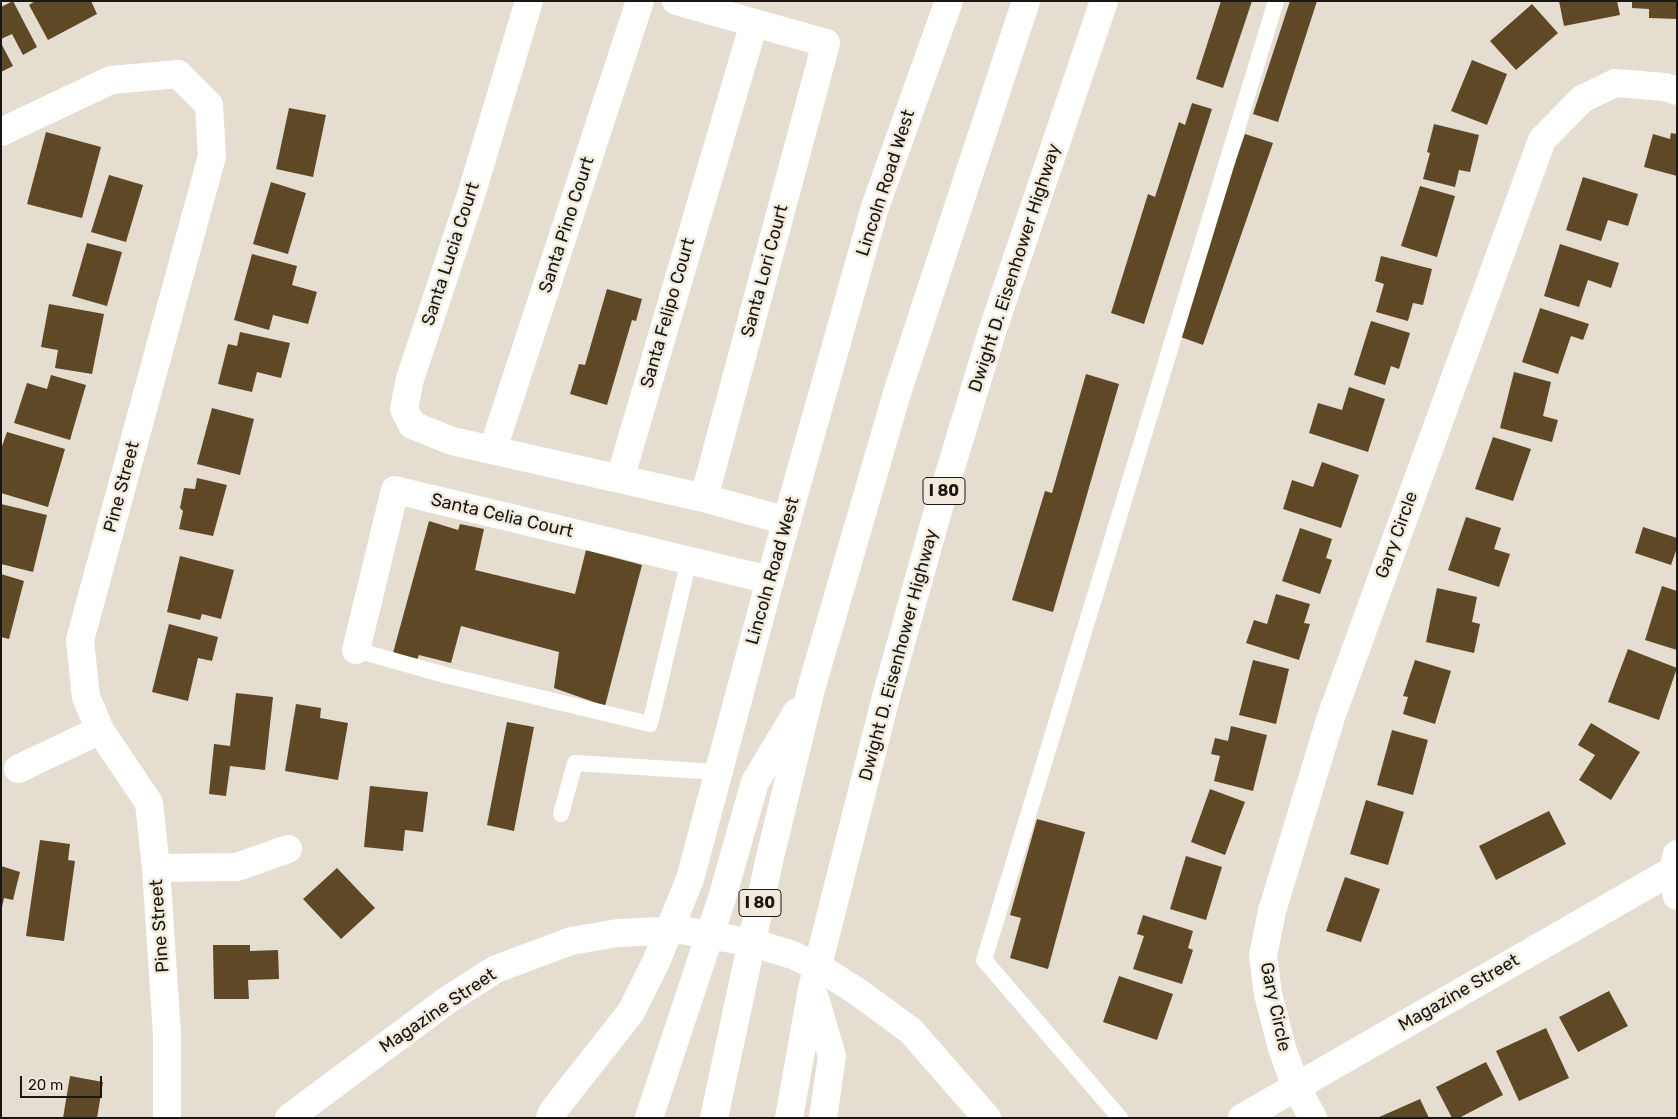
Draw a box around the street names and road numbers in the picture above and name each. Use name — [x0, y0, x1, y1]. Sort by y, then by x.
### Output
street label: Lincoln Road West — [852, 107, 920, 259]
street label: Dwight D. Eisenhower Highway — [965, 141, 1065, 395]
street label: Santa Pino Court — [535, 154, 599, 296]
street label: Santa Lucia Court — [418, 180, 484, 328]
street label: Santa Lori Court — [737, 202, 793, 340]
street label: Santa Felipo Court — [636, 236, 700, 390]
street label: Pine Street — [99, 439, 145, 535]
road number: I 80 — [923, 478, 965, 504]
street label: Santa Celia Court — [429, 489, 575, 543]
street label: Gary Circle — [1371, 489, 1423, 581]
street label: Lincoln Road West — [742, 495, 804, 647]
street label: Dwight D. Eisenhower Highway — [855, 527, 943, 783]
street label: Pine Street — [146, 879, 174, 973]
road number: I 80 — [739, 890, 781, 916]
street label: Magazine Street — [1395, 950, 1523, 1036]
street label: Gary Circle — [1255, 960, 1295, 1054]
street label: Magazine Street — [376, 964, 500, 1058]

